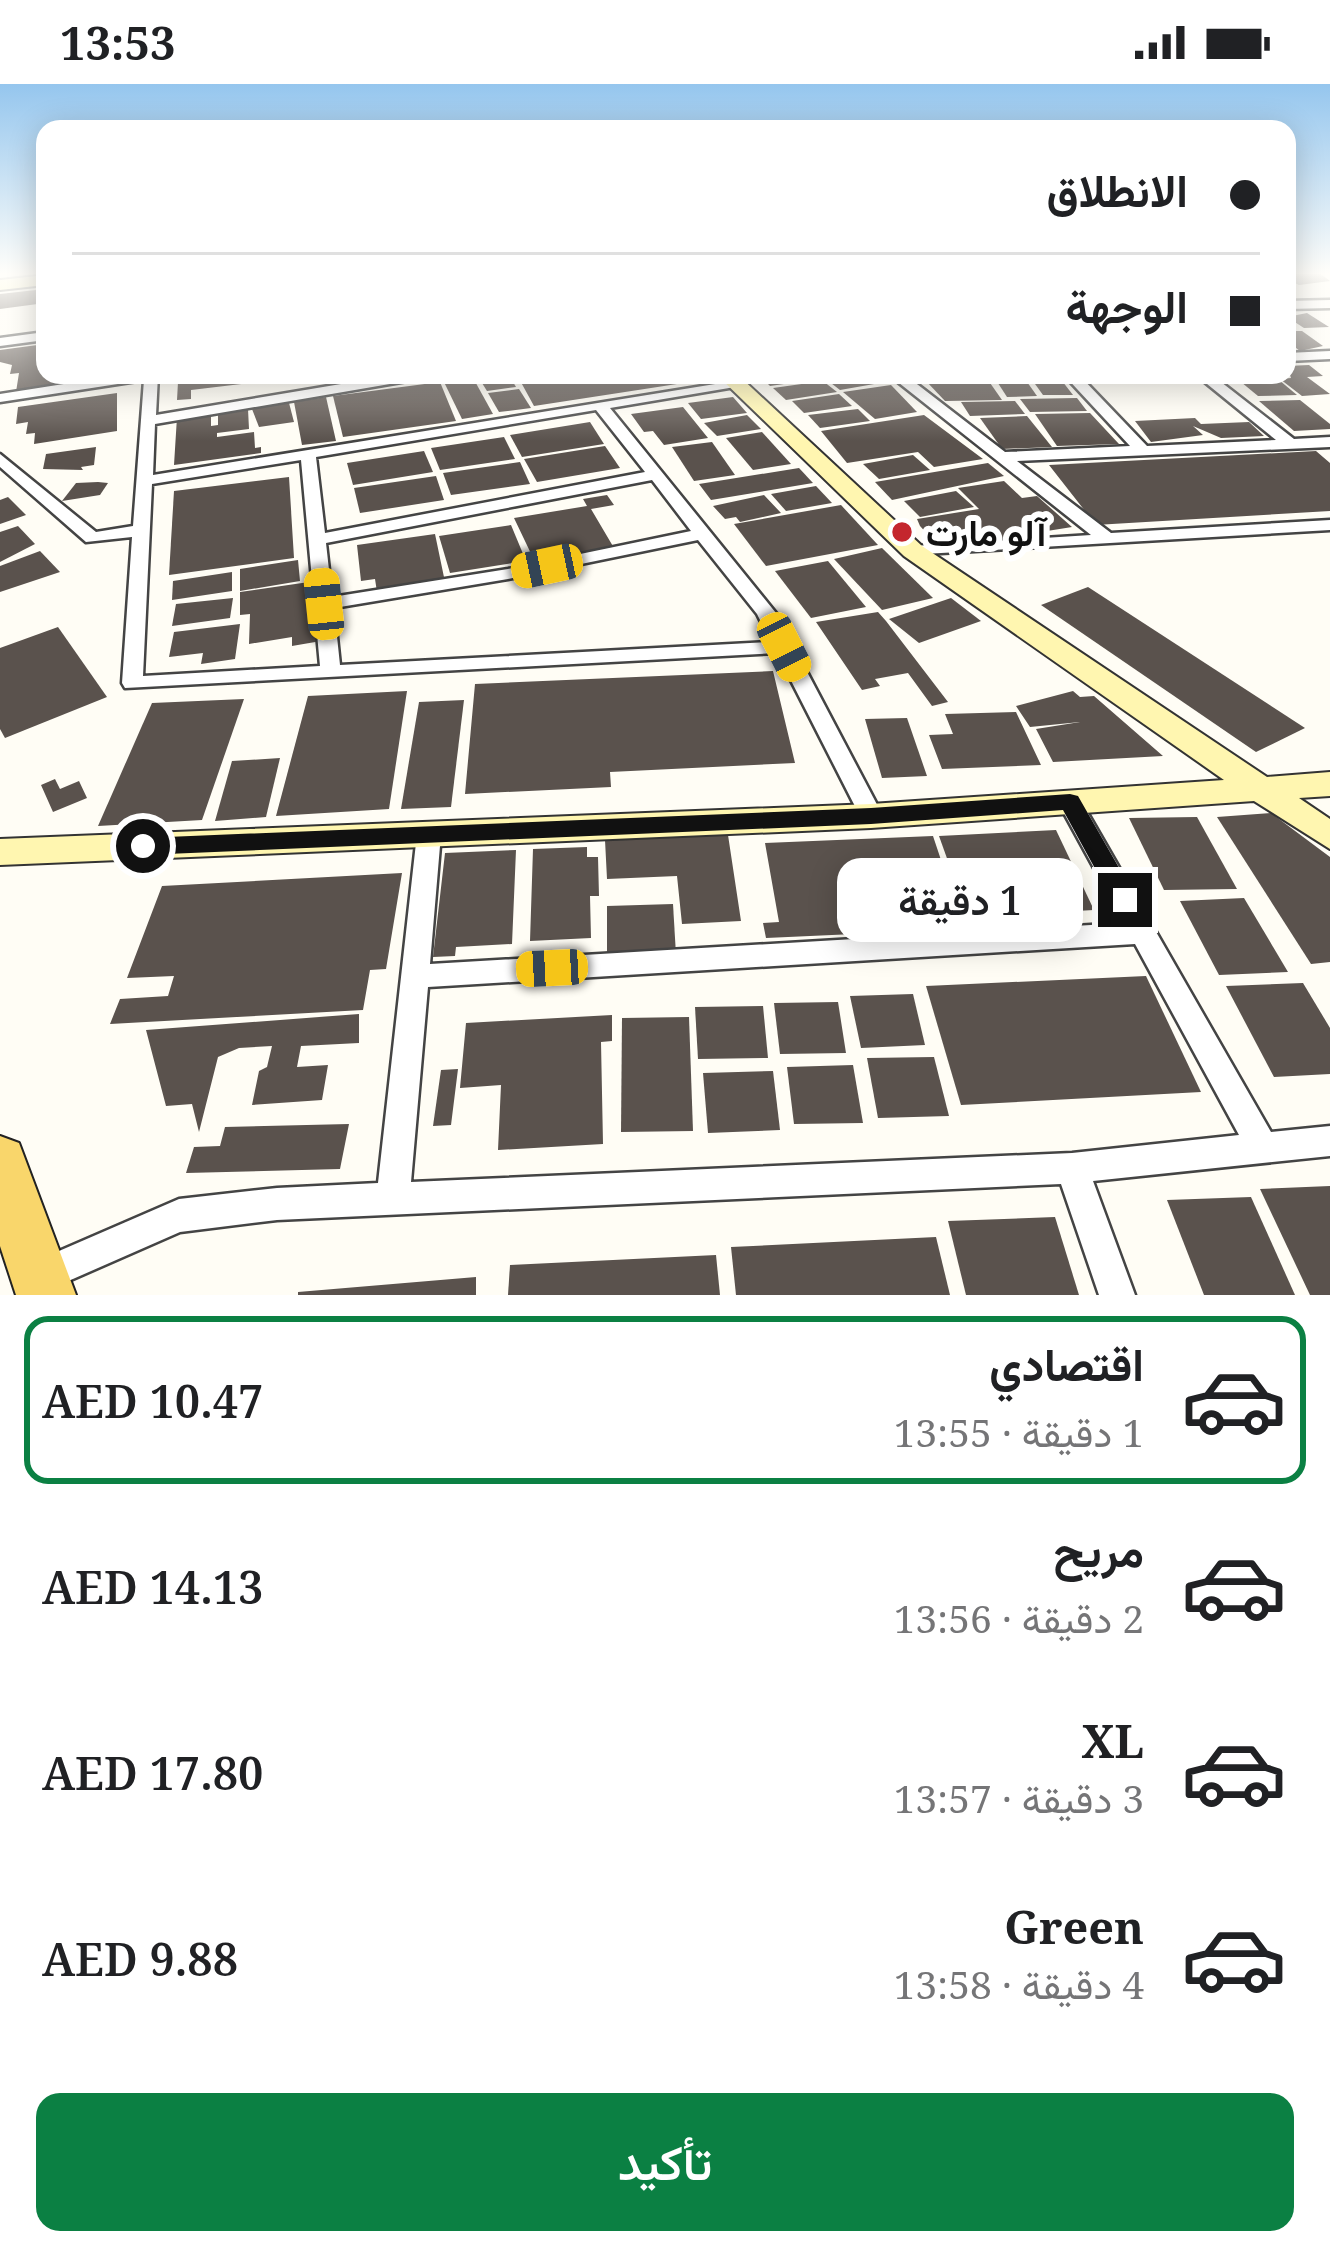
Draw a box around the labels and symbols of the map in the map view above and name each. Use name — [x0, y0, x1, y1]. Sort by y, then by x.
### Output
place label: آلو مارت — [926, 508, 1049, 557]
marker: آلو مارت — [889, 519, 915, 545]
car — [508, 541, 586, 591]
car — [302, 566, 346, 642]
car — [752, 607, 816, 687]
route start — [116, 819, 170, 873]
callout: 1 دقيقة — [837, 858, 1083, 942]
route end — [1098, 873, 1152, 927]
car — [515, 948, 589, 988]

